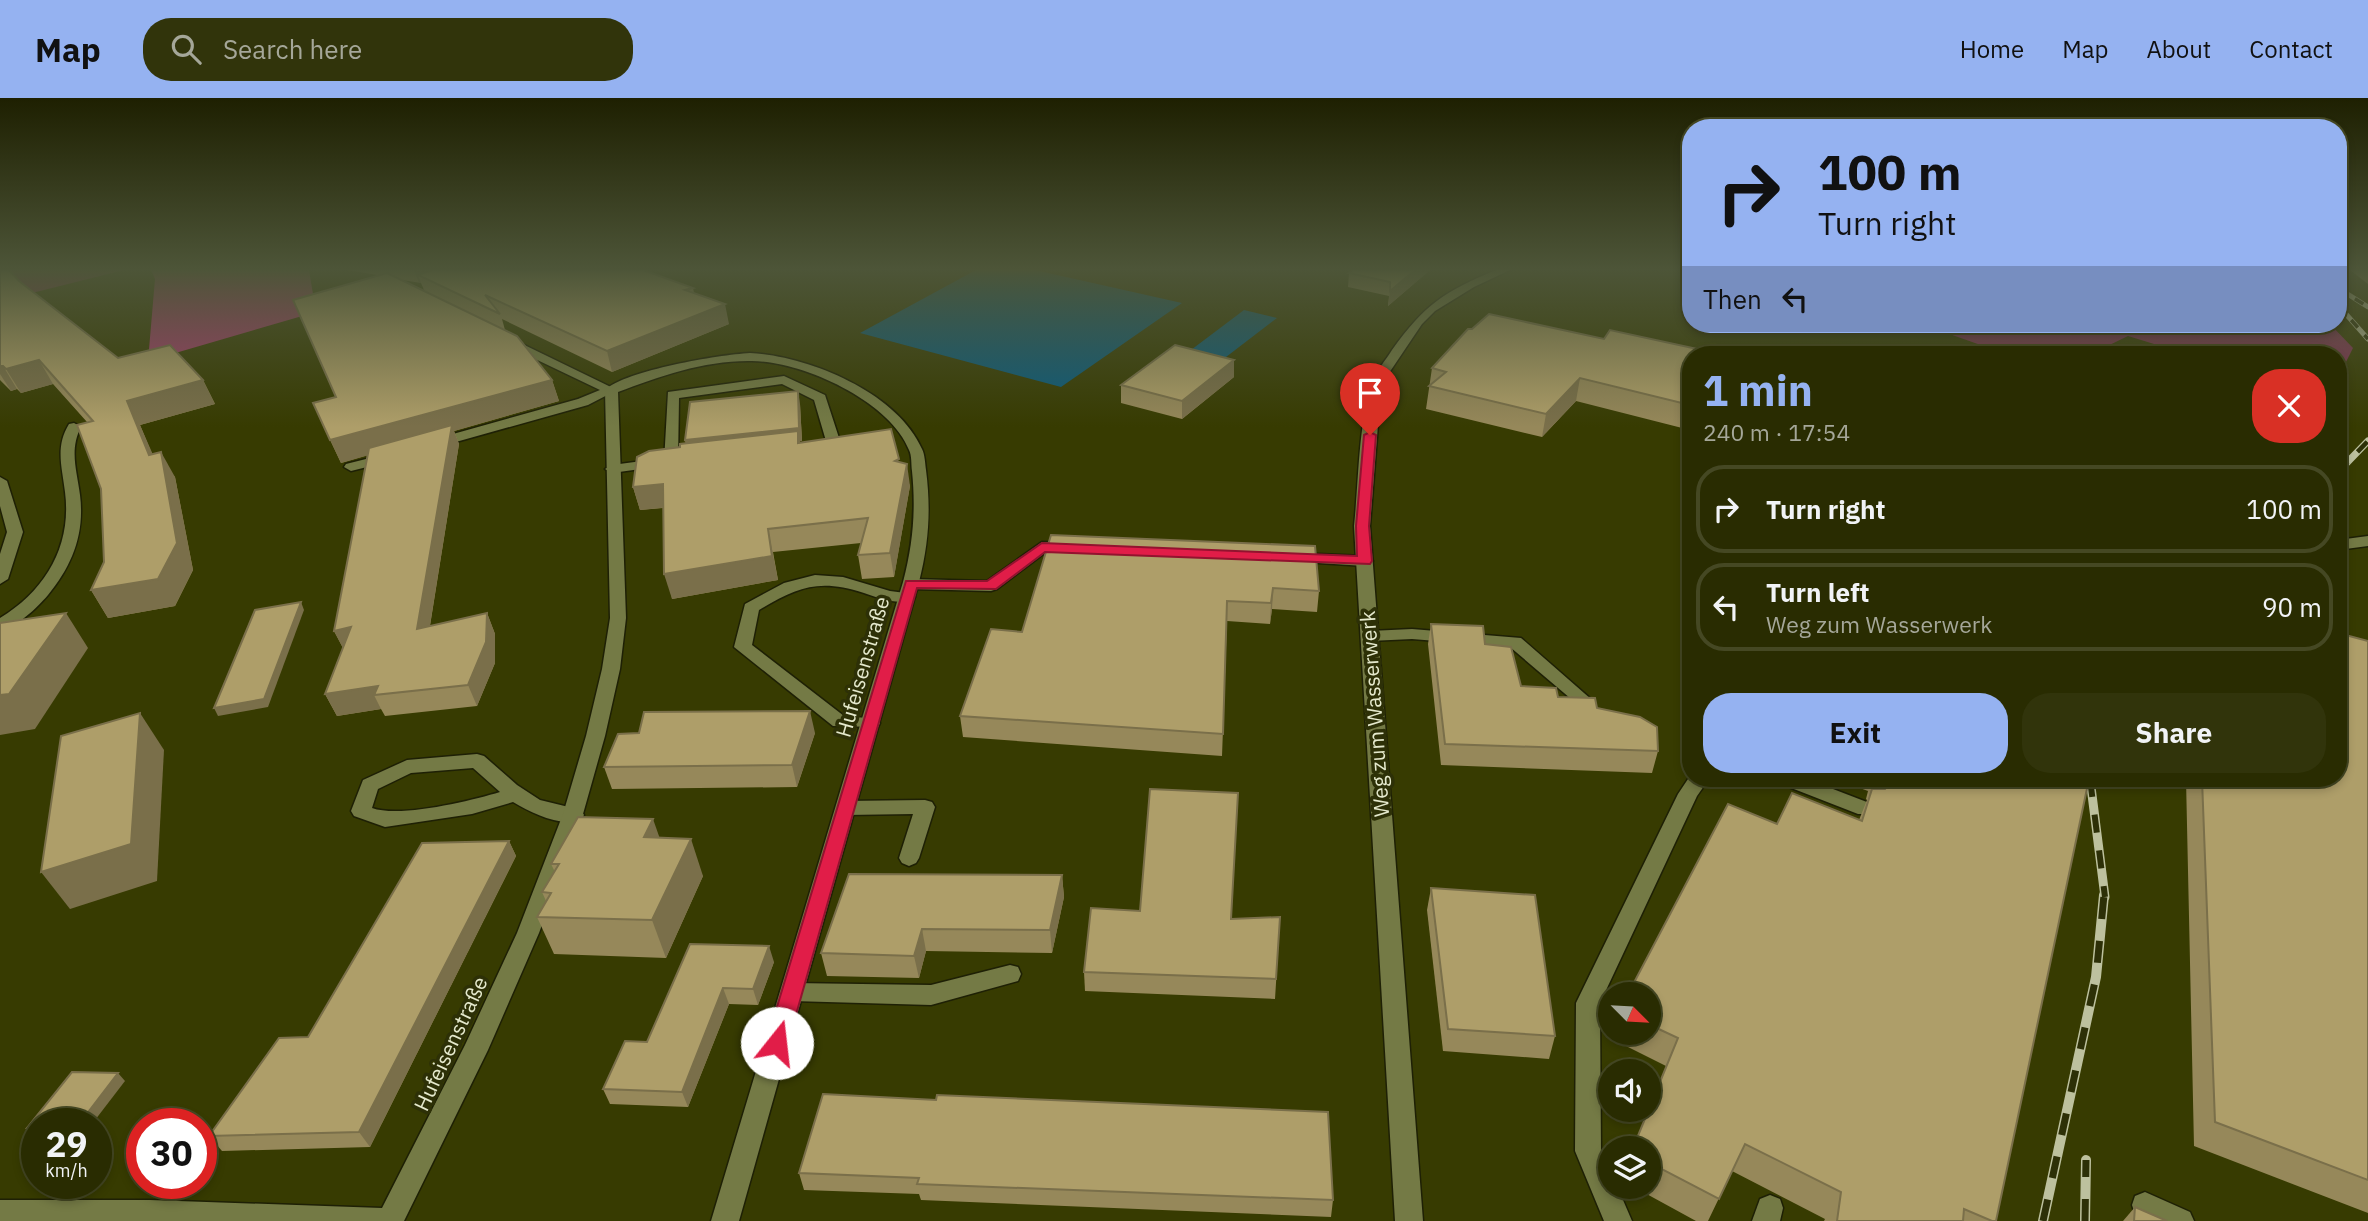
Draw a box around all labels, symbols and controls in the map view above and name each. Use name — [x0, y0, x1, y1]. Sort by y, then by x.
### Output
search box — [143, 18, 633, 81]
text: Map — [35, 28, 101, 71]
icon: search — [167, 30, 205, 68]
text: Search here — [223, 32, 362, 66]
text: Home — [1960, 33, 2024, 65]
text: Map — [2062, 33, 2108, 65]
text: About — [2146, 33, 2211, 65]
text: Contact — [2249, 33, 2333, 65]
text: 100 m — [1818, 140, 1962, 203]
icon: right — [1703, 147, 1794, 238]
text: Turn right — [1818, 202, 1956, 244]
icon: left — [1776, 280, 1814, 318]
text: Then — [1703, 282, 1762, 316]
pin — [1340, 363, 1400, 435]
text: 1 min — [1703, 363, 1813, 418]
button: close — [2252, 369, 2326, 443]
icon: arrive — [1351, 374, 1389, 412]
text: 240 m · 17:54 — [1703, 417, 1850, 447]
icon: right — [1707, 490, 1745, 528]
text: Turn right — [1766, 492, 1885, 526]
text: 100 m — [2246, 492, 2322, 526]
text: Turn left — [1766, 575, 1869, 609]
icon: left — [1707, 588, 1745, 626]
text: 90 m — [2262, 590, 2322, 624]
street label: Hufeisenstraße — [829, 593, 896, 740]
text: Weg zum Wasserwerk — [1766, 609, 1992, 639]
street label: Weg zum Wasserwerk — [1353, 610, 1395, 818]
button: Exit — [1703, 693, 2008, 773]
button: Share — [2022, 693, 2326, 773]
street label: Hufeisenstraße — [407, 972, 493, 1115]
north arrow — [1598, 982, 1661, 1045]
map controls — [1598, 982, 1661, 1199]
position arrow — [740, 1006, 814, 1080]
button: sound — [1598, 1059, 1661, 1122]
speed limit sign: 30 — [126, 1108, 217, 1199]
text: 29 — [45, 1121, 88, 1167]
button: layers — [1598, 1136, 1661, 1199]
text: km/h — [45, 1159, 88, 1182]

